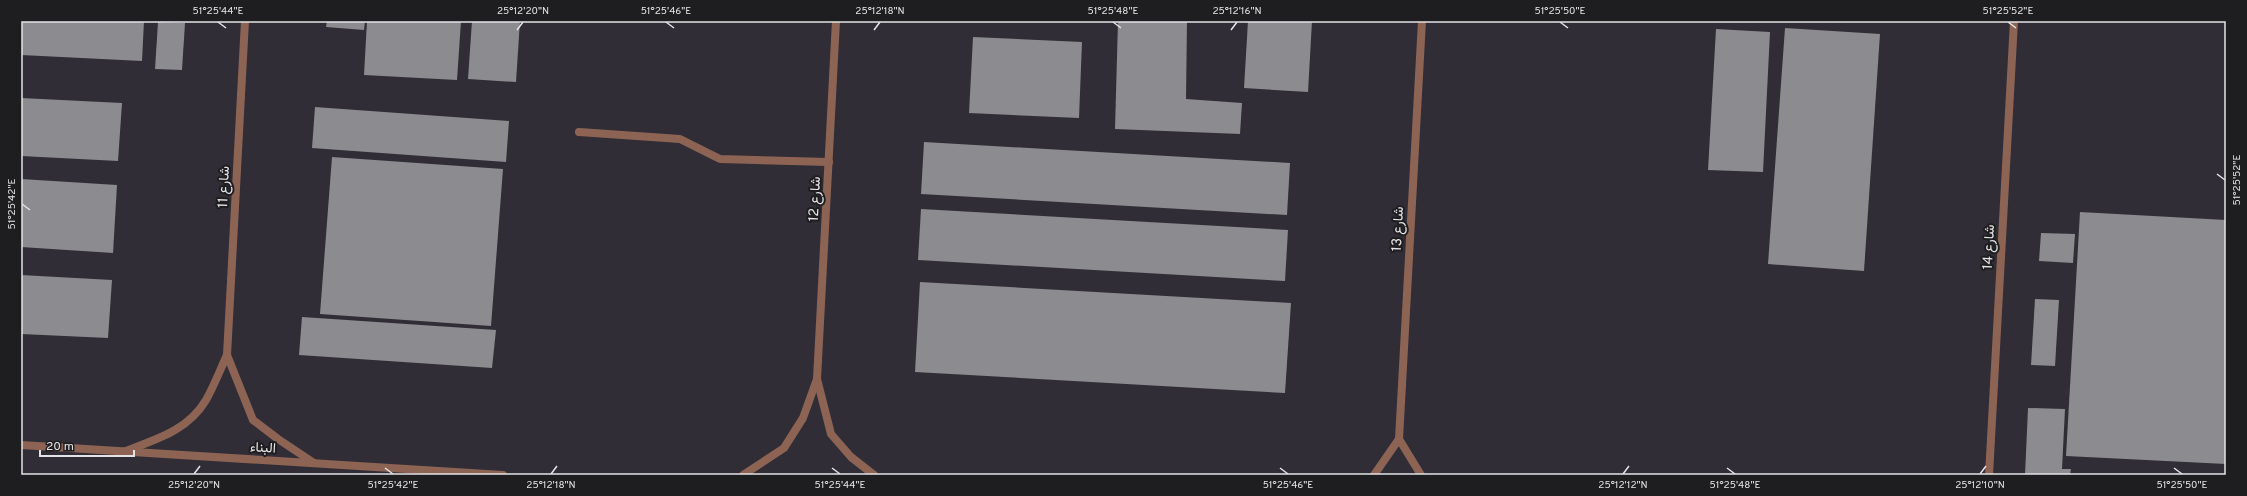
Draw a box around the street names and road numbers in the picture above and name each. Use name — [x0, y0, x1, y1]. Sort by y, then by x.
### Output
street label: شارع 11 — [215, 166, 235, 209]
street label: شارع 12 — [806, 176, 826, 222]
street label: شارع 13 — [1389, 206, 1409, 252]
street label: شارع 14 — [1980, 224, 2000, 270]
street label: البناء — [249, 439, 276, 458]

